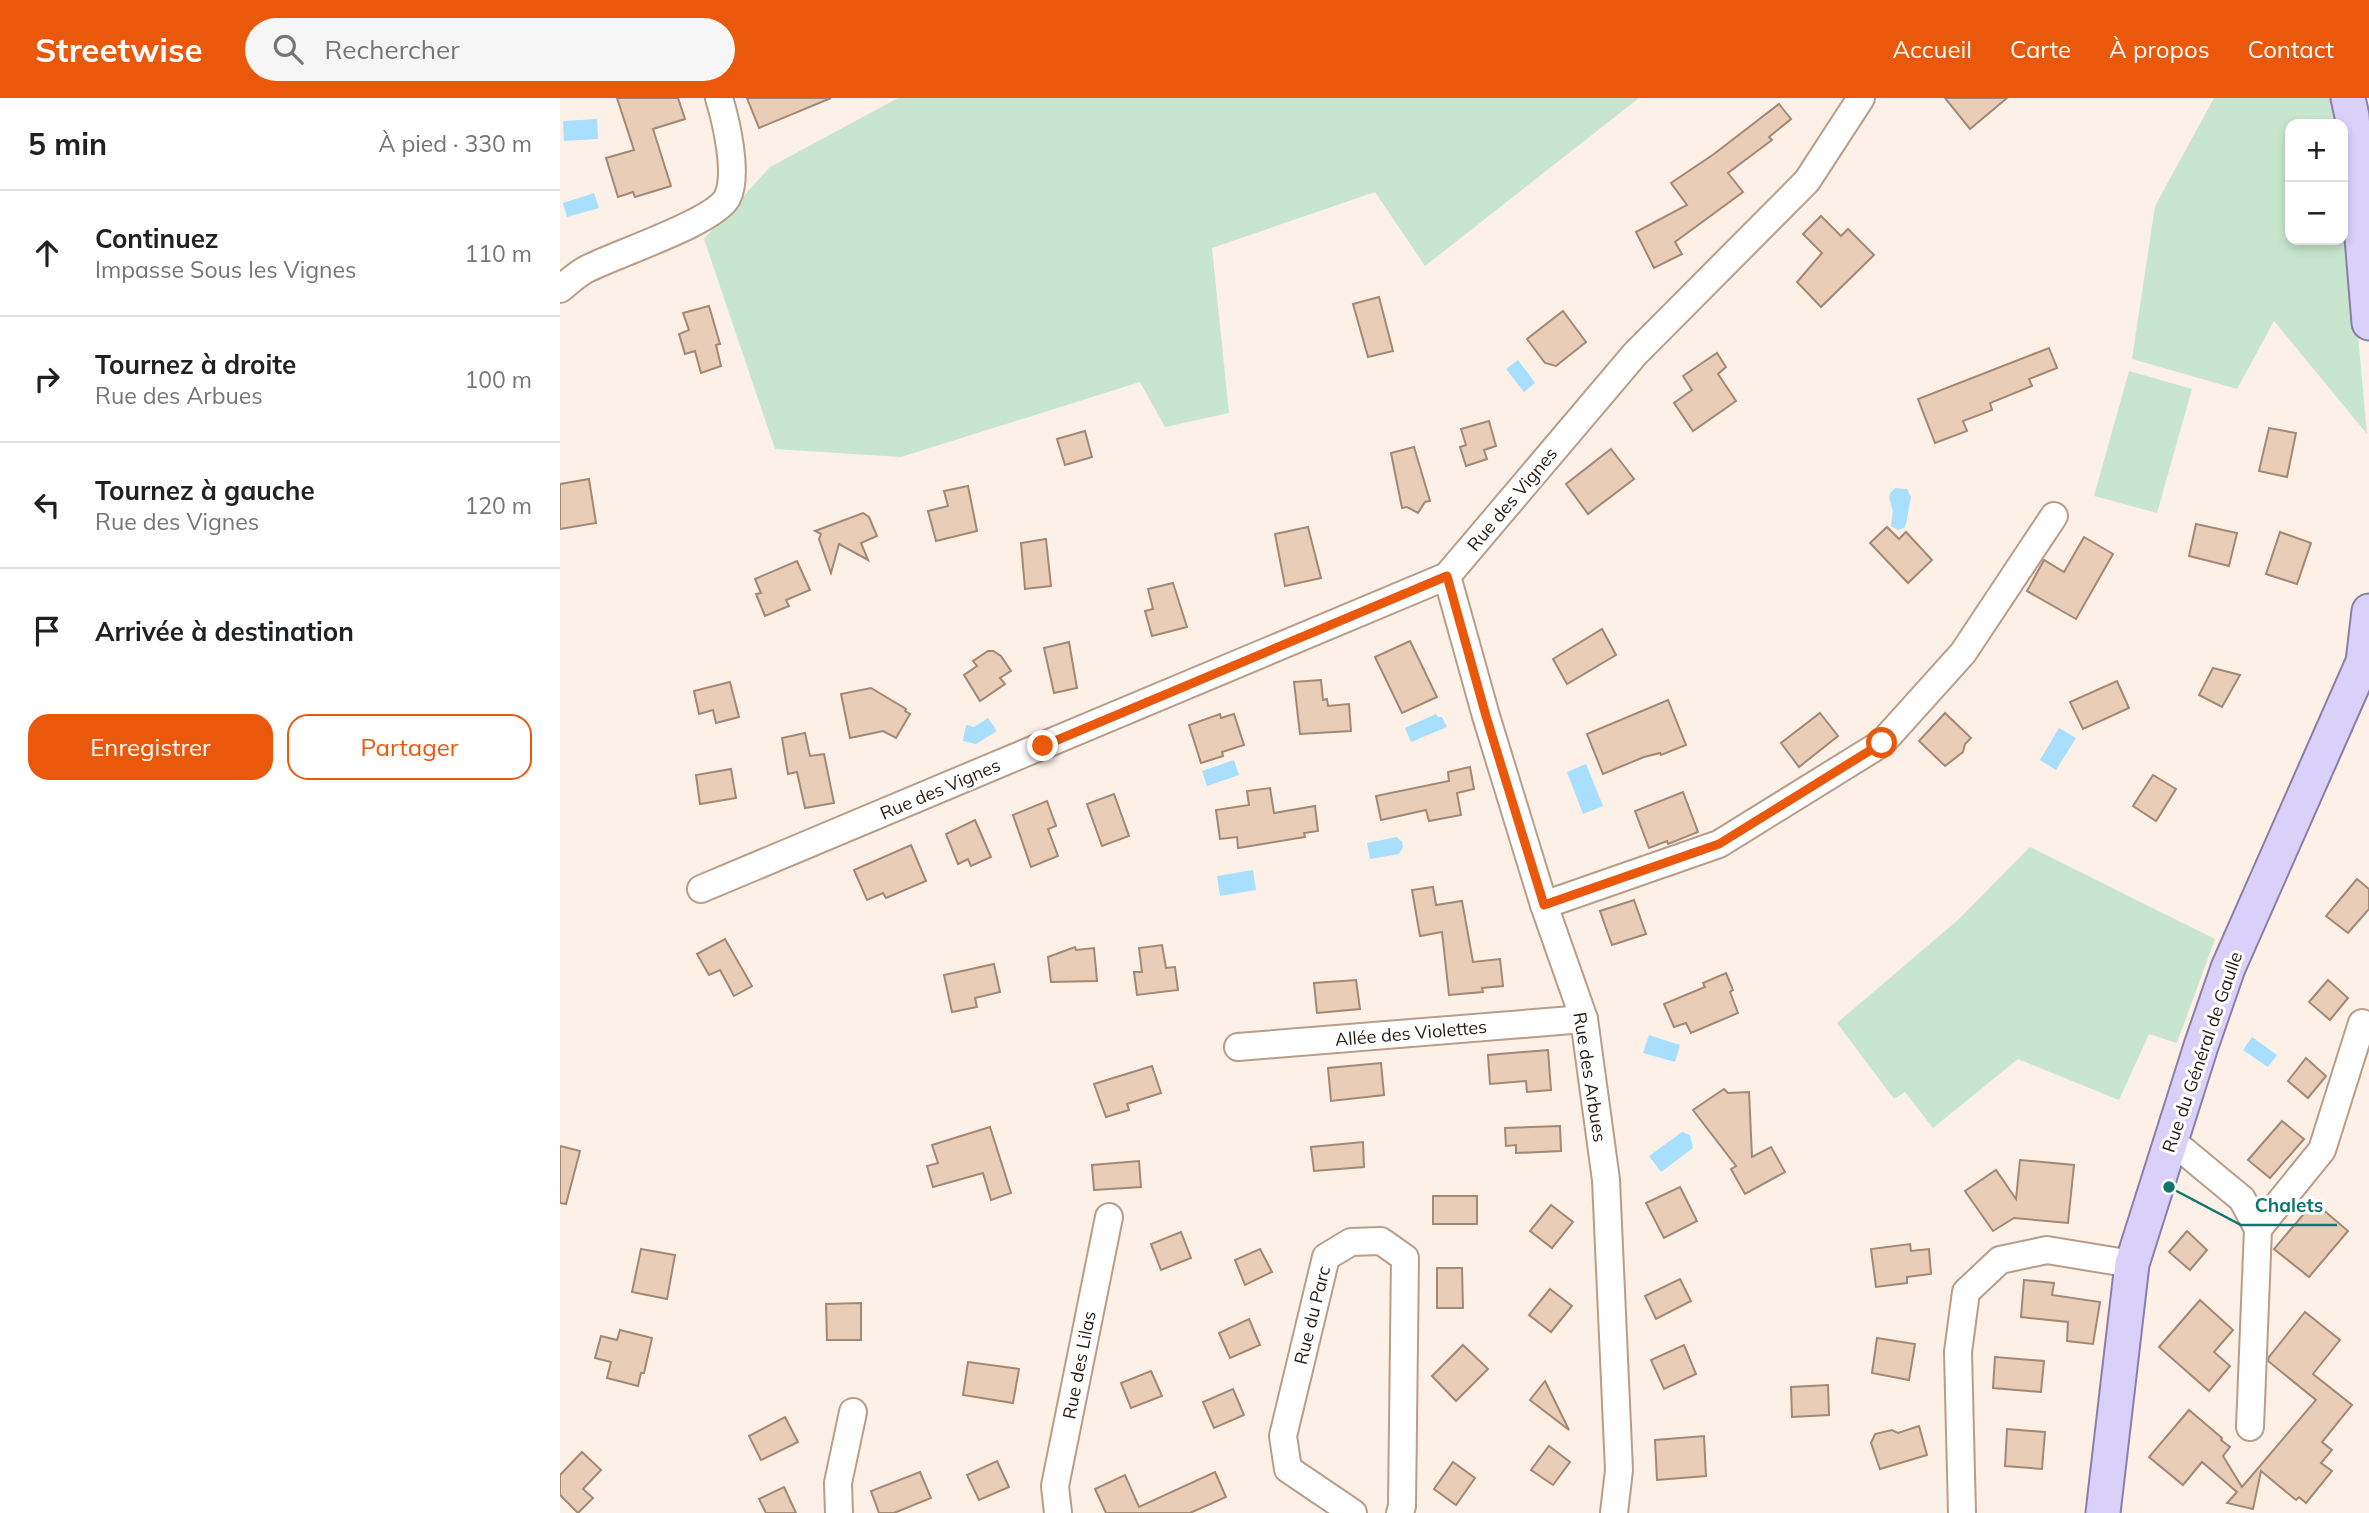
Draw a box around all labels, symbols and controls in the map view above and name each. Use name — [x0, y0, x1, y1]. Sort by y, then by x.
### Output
search box — [245, 18, 735, 81]
text: Streetwise — [35, 29, 203, 70]
icon: search — [269, 30, 307, 68]
text: Rechercher — [325, 33, 460, 66]
text: Accueil — [1893, 34, 1972, 64]
text: Carte — [2010, 34, 2071, 64]
text: À propos — [2109, 34, 2210, 64]
text: Contact — [2248, 34, 2334, 64]
map controls — [2285, 119, 2348, 245]
button: + — [2285, 119, 2348, 182]
text: 5 min — [28, 125, 107, 163]
text: À pied · 330 m — [379, 129, 532, 158]
button: − — [2285, 182, 2348, 245]
text: Continuez — [95, 222, 219, 255]
icon: ahead — [28, 234, 66, 272]
text: 110 m — [464, 239, 532, 268]
text: Impasse Sous les Vignes — [95, 255, 356, 284]
text: Tournez à droite — [95, 348, 296, 381]
icon: right — [28, 360, 66, 398]
text: 100 m — [464, 365, 532, 394]
text: Rue des Arbues — [95, 381, 263, 410]
street label: Rue des Vignes — [1462, 442, 1562, 556]
text: Tournez à gauche — [95, 474, 315, 507]
icon: left — [28, 486, 66, 524]
text: 120 m — [464, 491, 532, 520]
text: Rue des Vignes — [95, 507, 259, 536]
icon: arrive — [28, 612, 66, 650]
text: Arrivée à destination — [95, 615, 354, 648]
button: Enregistrer — [28, 714, 273, 780]
button: Partager — [287, 714, 532, 780]
route start — [1866, 727, 1897, 758]
route end — [1027, 730, 1058, 761]
street label: Rue des Vignes — [876, 753, 1004, 825]
street label: Rue du Général de Gaulle — [2157, 949, 2247, 1155]
street label: Rue des Arbues — [1568, 1010, 1612, 1144]
street label: Allée des Violettes — [1334, 1015, 1488, 1051]
callout: Chalets — [2241, 1185, 2337, 1225]
text: Chalets — [2255, 1193, 2323, 1217]
street label: Rue du Parc — [1289, 1263, 1335, 1367]
street label: Rue des Lilas — [1057, 1309, 1101, 1421]

